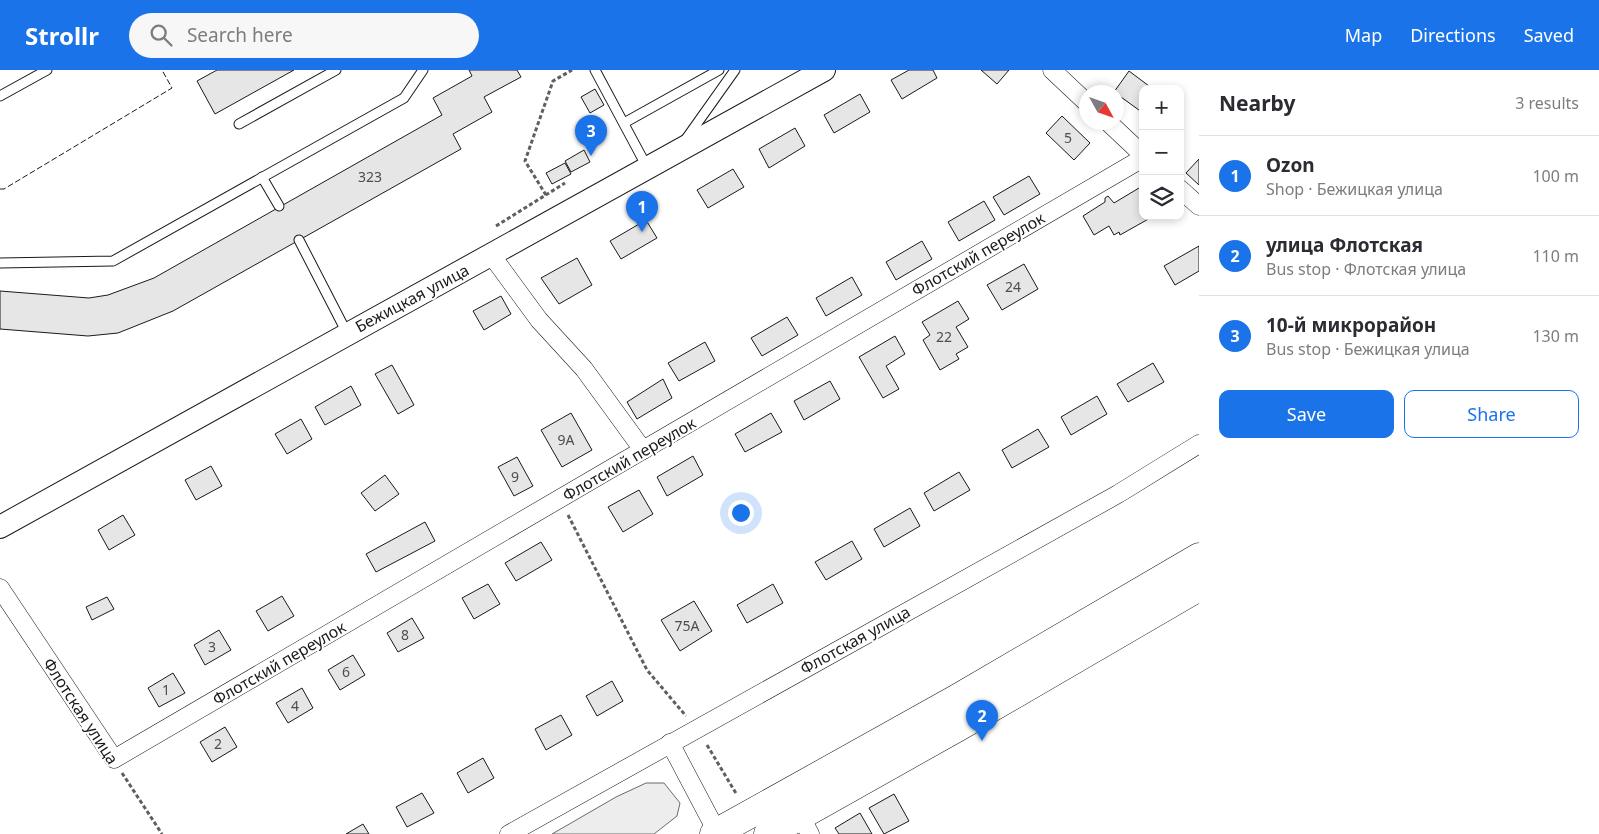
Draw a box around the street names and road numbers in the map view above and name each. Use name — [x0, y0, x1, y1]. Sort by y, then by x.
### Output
street label: Флотский переулок — [907, 207, 1049, 301]
street label: Бежицкая улица — [351, 259, 473, 337]
street label: Флотский переулок — [558, 412, 700, 506]
street label: Флотская улица — [796, 601, 914, 679]
street label: Флотский переулок — [208, 616, 350, 710]
street label: Флотская улица — [38, 654, 124, 768]

